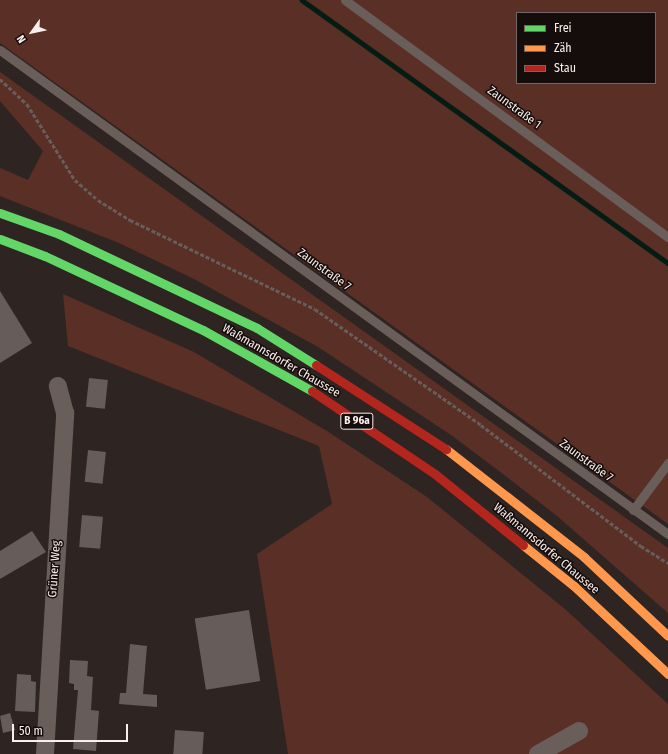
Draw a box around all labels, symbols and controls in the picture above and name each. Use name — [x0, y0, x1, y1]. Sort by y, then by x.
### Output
north arrow — [12, 12, 52, 52]
legend — [516, 12, 656, 84]
text: Frei — [554, 21, 572, 35]
text: N — [14, 33, 29, 45]
text: Zäh — [554, 41, 572, 55]
text: Stau — [554, 61, 576, 75]
street label: Zaunstraße 1 — [484, 84, 544, 132]
street label: Zaunstraße 7 — [294, 246, 354, 294]
street label: Waßmannsdorfer Chaussee — [220, 321, 342, 401]
road number: B 96a — [340, 412, 374, 430]
street label: Zaunstraße 7 — [556, 437, 616, 485]
street label: Waßmannsdorfer Chaussee — [490, 501, 602, 597]
street label: Grüner Weg — [46, 540, 64, 598]
scale bar — [14, 716, 130, 742]
text: 50 m — [19, 724, 43, 738]

